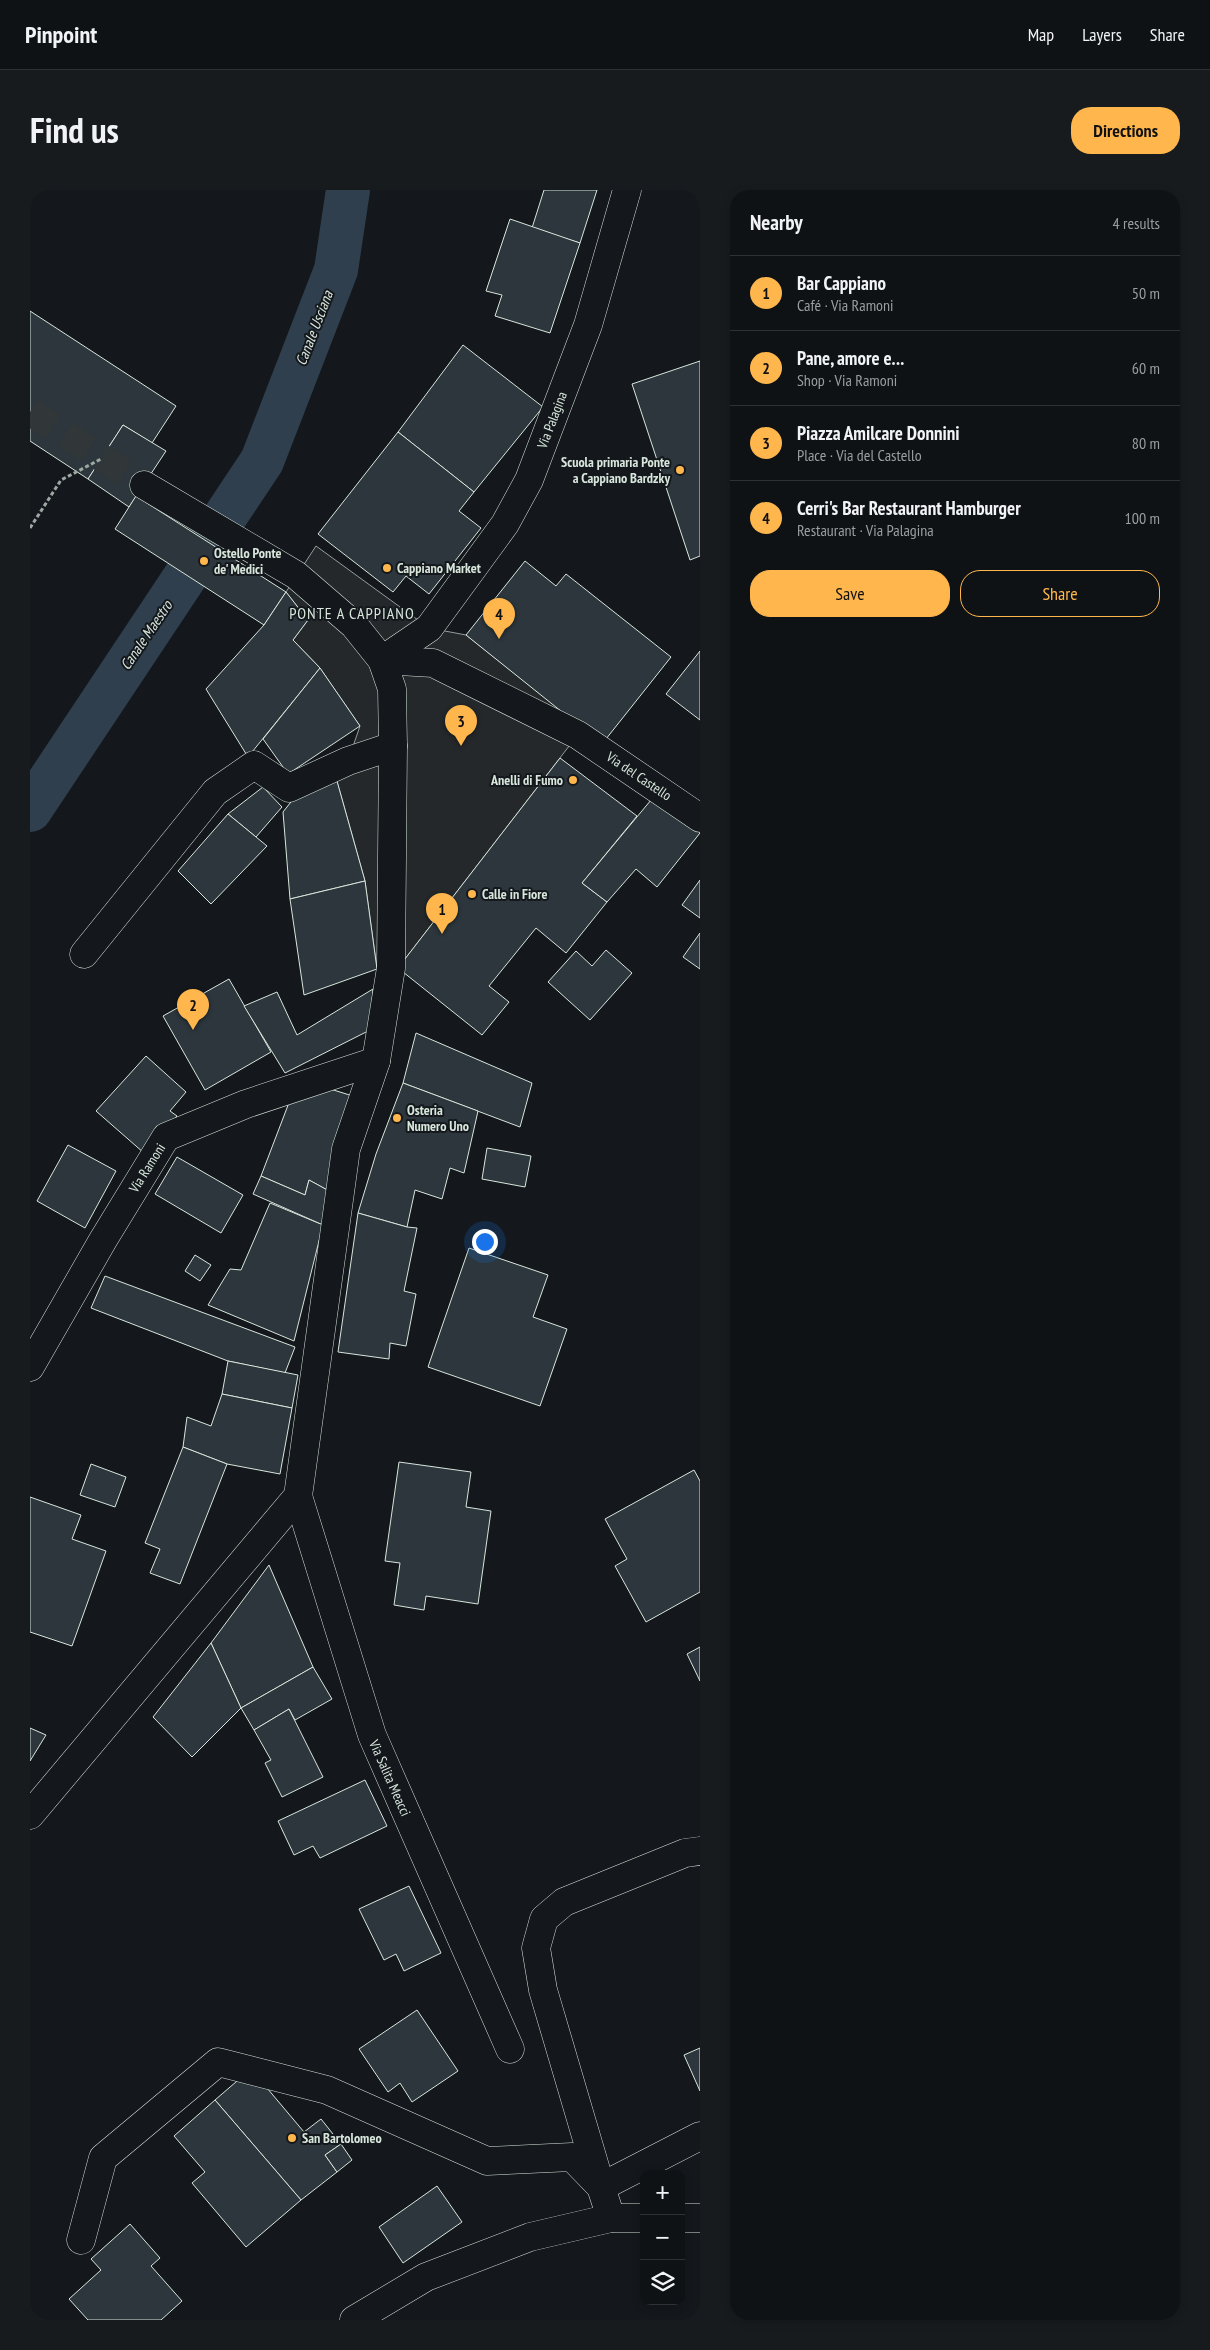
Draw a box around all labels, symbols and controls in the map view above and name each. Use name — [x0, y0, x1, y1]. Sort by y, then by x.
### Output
text: Pinpoint — [25, 19, 97, 50]
text: Map — [1028, 23, 1054, 46]
text: Layers — [1082, 23, 1122, 46]
text: Share — [1150, 23, 1185, 46]
text: Find us — [30, 107, 119, 153]
button: Directions — [1071, 107, 1180, 154]
text: Nearby — [750, 209, 803, 236]
text: 4 results — [1113, 213, 1160, 233]
text: Bar Cappiano — [797, 271, 886, 295]
text: 1 — [762, 283, 770, 303]
text: 50 m — [1132, 283, 1160, 303]
water label: Canale Usciana — [291, 287, 337, 368]
text: Café · Via Ramoni — [797, 295, 894, 315]
text: Pane, amore e... — [797, 346, 904, 370]
text: 2 — [762, 358, 770, 378]
text: 60 m — [1132, 358, 1160, 378]
text: Shop · Via Ramoni — [797, 370, 897, 390]
street label: Via Palagina — [533, 389, 571, 452]
text: Piazza Amilcare Donnini — [797, 421, 960, 445]
text: 3 — [762, 433, 770, 453]
text: 80 m — [1132, 433, 1160, 453]
text: Place · Via del Castello — [797, 445, 922, 465]
place label: Scuola primaria Ponte a Cappiano Bardzky — [561, 453, 670, 487]
marker: Scuola primaria Ponte a Cappiano Bardzky — [674, 464, 686, 476]
text: Cerri's Bar Restaurant Hamburger — [797, 496, 1021, 520]
text: 4 — [762, 508, 770, 528]
text: 100 m — [1125, 508, 1160, 528]
text: Restaurant · Via Palagina — [797, 520, 934, 540]
place label: Ostello Ponte de' Medici — [214, 544, 281, 578]
marker: Ostello Ponte de' Medici — [198, 555, 210, 567]
place label: Cappiano Market — [397, 559, 481, 577]
marker: Cappiano Market — [381, 562, 393, 574]
button: Save — [750, 570, 950, 617]
button: Share — [960, 570, 1160, 617]
water label: Canale Maestro — [116, 595, 177, 673]
pin: 4 — [483, 598, 515, 639]
district label: PONTE A CAPPIANO — [289, 603, 415, 623]
pin: 3 — [445, 705, 477, 746]
street label: Via del Castello — [602, 747, 675, 804]
place label: Anelli di Fumo — [490, 771, 563, 789]
marker: Anelli di Fumo — [567, 774, 579, 786]
place label: Calle in Fiore — [482, 885, 547, 903]
marker: Calle in Fiore — [466, 888, 478, 900]
pin: 1 — [426, 893, 458, 934]
pin: 2 — [177, 989, 209, 1030]
place label: Osteria Numero Uno — [407, 1101, 469, 1135]
marker: Osteria Numero Uno — [391, 1112, 403, 1124]
street label: Via Ramoni — [124, 1140, 169, 1197]
your location — [472, 1229, 498, 1255]
street label: Via Salita Meacci — [365, 1736, 415, 1819]
place label: San Bartolomeo — [302, 2129, 382, 2147]
marker: San Bartolomeo — [286, 2132, 298, 2144]
map controls — [640, 2170, 685, 2305]
button: + — [640, 2170, 685, 2215]
button: − — [640, 2215, 685, 2260]
button: layers — [640, 2260, 685, 2305]

